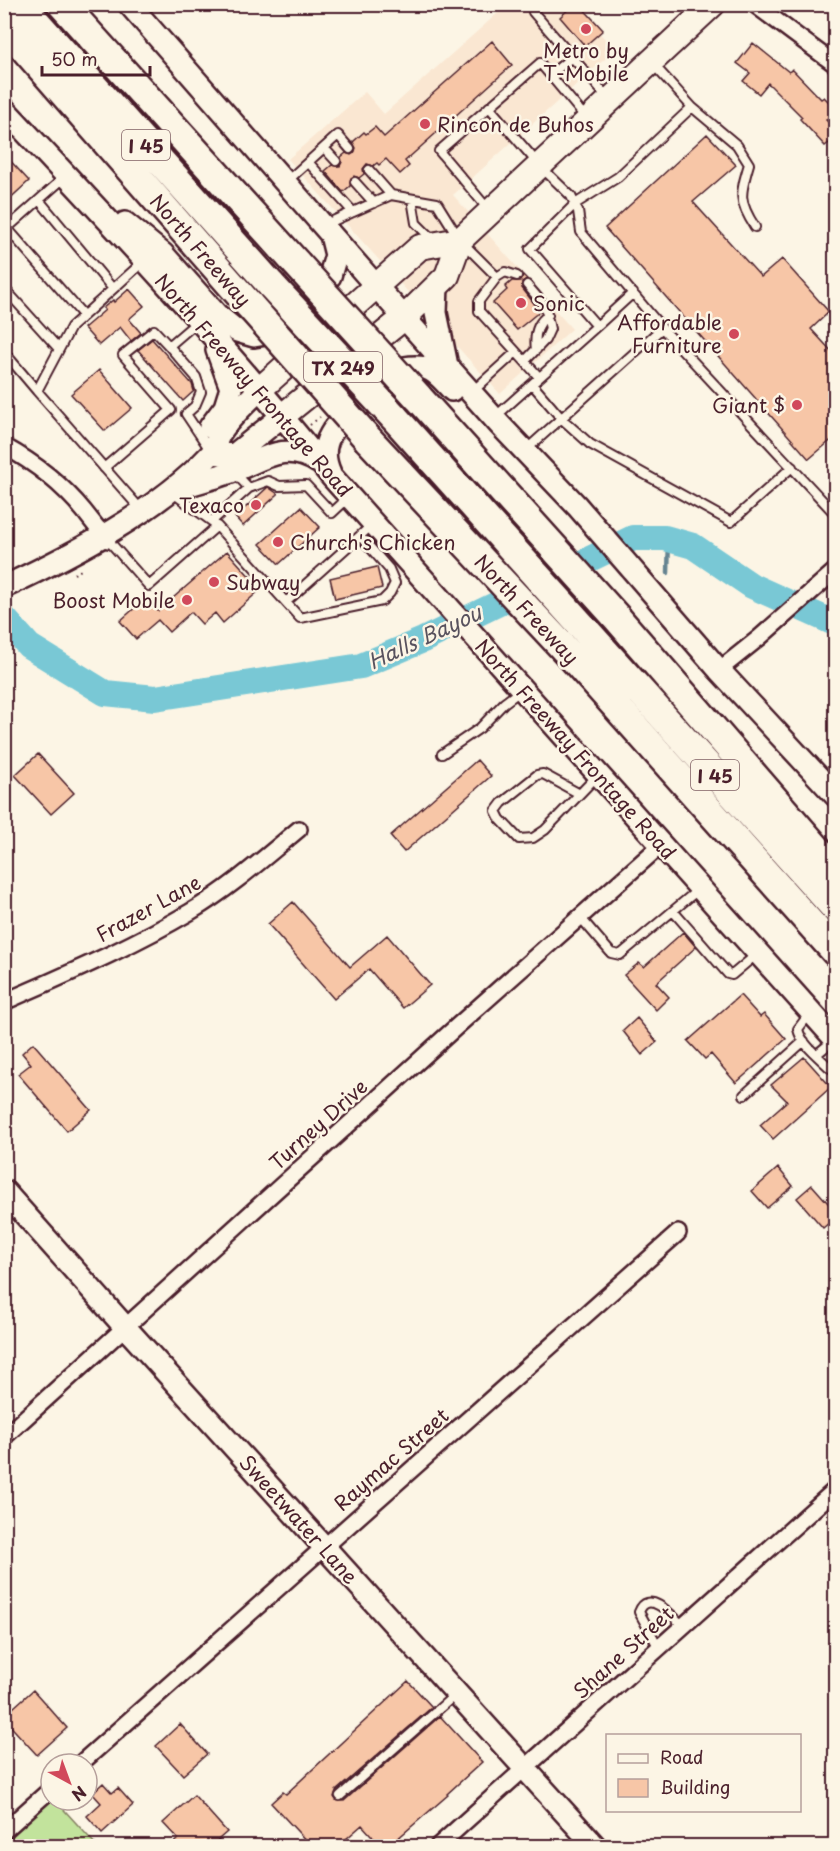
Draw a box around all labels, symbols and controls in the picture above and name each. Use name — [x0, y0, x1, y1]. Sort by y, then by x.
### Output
marker: Metro by T-Mobile — [579, 22, 593, 36]
place label: Metro by T-Mobile — [543, 35, 629, 88]
scale bar — [42, 39, 150, 77]
text: 50 m — [51, 45, 98, 72]
place label: Rincon de Buhos — [437, 109, 594, 139]
marker: Rincon de Buhos — [418, 117, 432, 131]
road number: I 45 — [122, 130, 170, 160]
street label: North Freeway — [143, 187, 259, 313]
street label: North Freeway Frontage Road — [148, 266, 360, 504]
place label: Sonic — [533, 288, 585, 318]
marker: Sonic — [514, 296, 528, 310]
place label: Affordable Furniture — [617, 307, 722, 360]
marker: Affordable Furniture — [727, 327, 741, 341]
road number: TX 249 — [304, 352, 382, 382]
place label: Giant $ — [712, 390, 785, 420]
marker: Giant $ — [790, 398, 804, 412]
place label: Texaco — [179, 490, 244, 520]
marker: Texaco — [249, 498, 263, 512]
place label: Church's Chicken — [290, 527, 455, 557]
marker: Church's Chicken — [271, 535, 285, 549]
street label: North Freeway — [468, 547, 586, 671]
place label: Subway — [226, 567, 300, 597]
marker: Subway — [207, 575, 221, 589]
place label: Boost Mobile — [53, 585, 175, 615]
marker: Boost Mobile — [180, 593, 194, 607]
water label: Halls Bayou — [362, 595, 488, 676]
street label: North Freeway Frontage Road — [469, 632, 683, 866]
road number: I 45 — [691, 760, 739, 790]
street label: Frazer Lane — [90, 867, 206, 949]
street label: Turney Drive — [262, 1072, 374, 1176]
street label: Raymac Street — [327, 1401, 455, 1517]
street label: Sweetwater Lane — [233, 1448, 365, 1590]
street label: Shane Street — [566, 1599, 680, 1705]
legend — [606, 1734, 801, 1812]
text: Road — [660, 1743, 704, 1770]
north arrow — [39, 1752, 99, 1812]
text: Building — [660, 1773, 730, 1800]
text: N — [67, 1781, 92, 1807]

